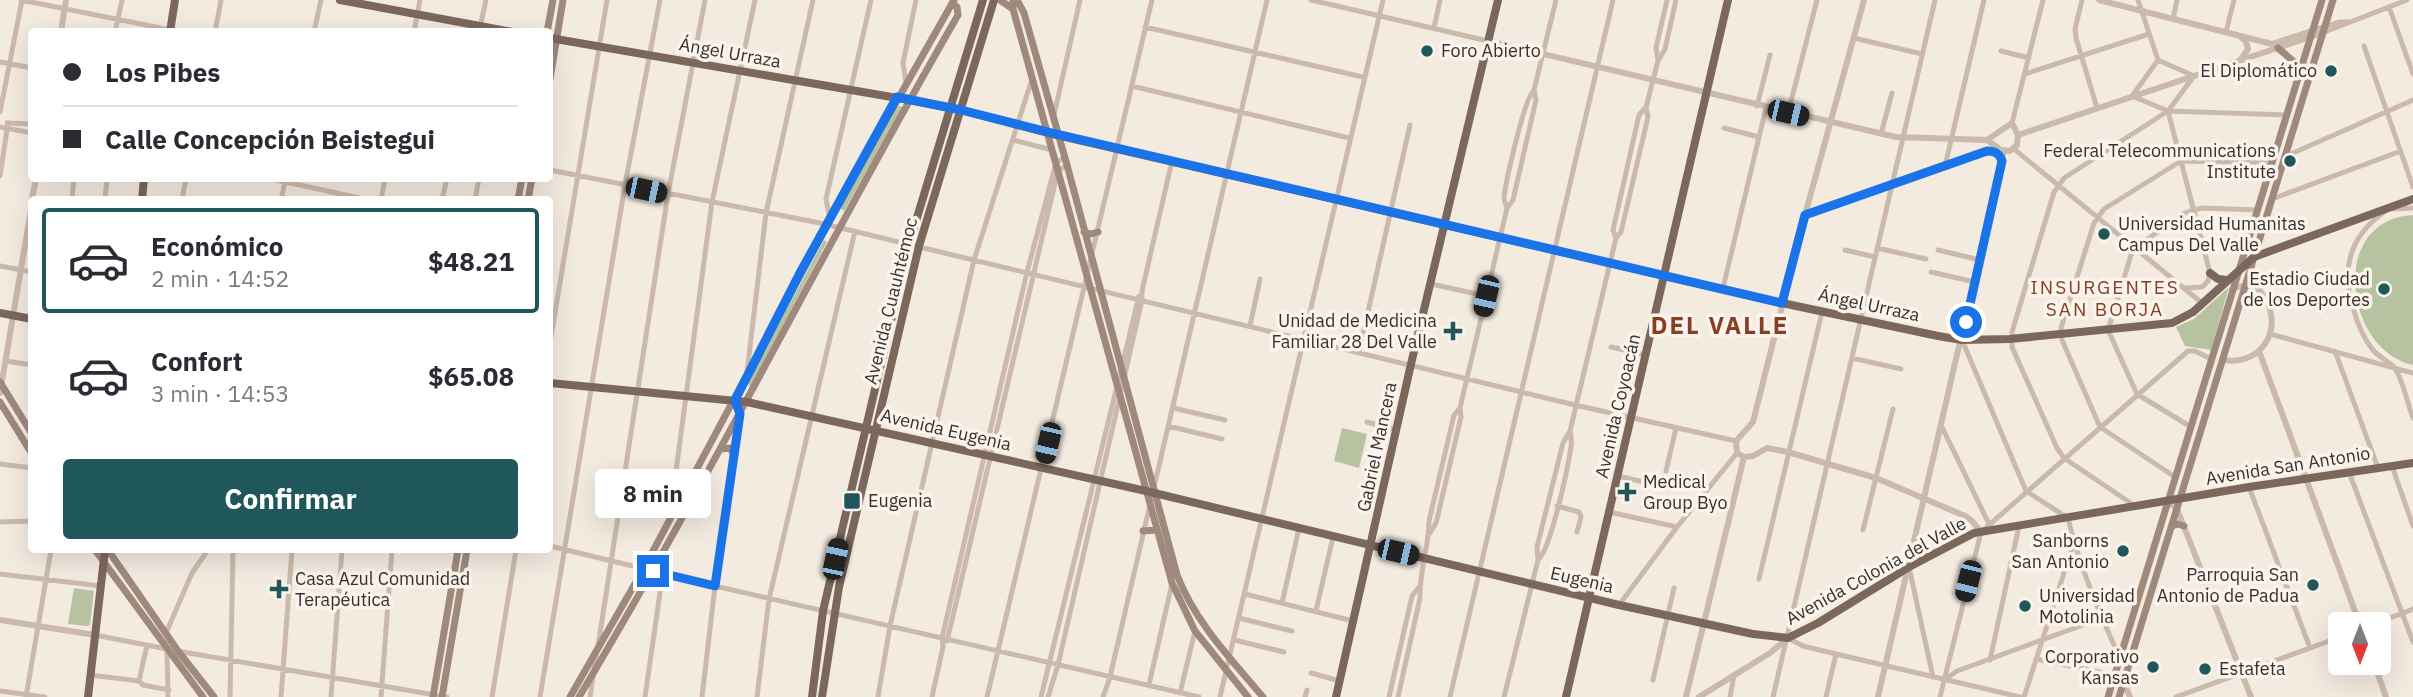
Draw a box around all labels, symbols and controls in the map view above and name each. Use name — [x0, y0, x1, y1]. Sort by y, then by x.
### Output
street label: Ángel Urraza — [677, 32, 783, 73]
place label: Foro Abierto — [1441, 39, 1541, 62]
marker: Foro Abierto — [1419, 43, 1435, 59]
text: Los Pibes — [105, 55, 220, 89]
place label: El Diplomático — [2200, 59, 2317, 82]
marker: El Diplomático — [2323, 63, 2339, 79]
car — [1766, 98, 1811, 128]
text: Calle Concepción Beistegui — [105, 122, 435, 156]
place label: Federal Telecommunications Institute — [2043, 139, 2276, 183]
marker: Federal Telecommunications Institute — [2282, 153, 2298, 169]
car — [624, 175, 669, 205]
place label: Universidad Humanitas Campus Del Valle — [2118, 212, 2306, 256]
street label: Avenida Cuauhtémoc — [859, 215, 922, 387]
marker: Universidad Humanitas Campus Del Valle — [2096, 226, 2112, 242]
icon: car — [67, 229, 130, 292]
text: Económico — [151, 229, 283, 263]
text: $48.21 — [428, 244, 514, 278]
text: 2 min · 14:52 — [151, 263, 289, 293]
place label: Estadio Ciudad de los Deportes — [2243, 267, 2370, 311]
car — [1472, 273, 1501, 319]
district label: INSURGENTES SAN BORJA — [2030, 275, 2180, 321]
marker: Estadio Ciudad de los Deportes — [2376, 281, 2392, 297]
street label: Ángel Urraza — [1816, 283, 1922, 327]
route start — [1950, 306, 1982, 338]
place label: Unidad de Medicina Familiar 28 Del Valle — [1271, 309, 1437, 353]
district label: DEL VALLE — [1651, 309, 1789, 341]
marker: Unidad de Medicina Familiar 28 Del Valle — [1443, 321, 1463, 341]
street label: Avenida Coyoacán — [1590, 331, 1645, 480]
icon: car — [67, 344, 130, 407]
text: Confort — [151, 344, 243, 378]
text: $65.08 — [428, 359, 514, 393]
text: 3 min · 14:53 — [151, 378, 289, 408]
street label: Gabriel Mancera — [1352, 380, 1402, 514]
street label: Avenida Eugenia — [879, 403, 1014, 456]
car — [1034, 420, 1063, 466]
street label: Avenida San Antonio — [2204, 441, 2372, 490]
button: Confirmar — [63, 459, 518, 539]
callout: 8 min — [595, 470, 711, 518]
place label: Medical Group Byo — [1643, 470, 1728, 514]
text: 8 min — [623, 478, 683, 508]
marker: Medical Group Byo — [1617, 482, 1637, 502]
place label: Eugenia — [868, 489, 933, 512]
marker: Eugenia — [842, 491, 862, 511]
street label: Avenida Colonia del Valle — [1782, 511, 1970, 630]
place label: Sanborns San Antonio — [2012, 529, 2109, 573]
car — [821, 536, 850, 582]
car — [1376, 537, 1421, 567]
marker: Sanborns San Antonio — [2115, 543, 2131, 559]
route end — [637, 555, 669, 587]
car — [1953, 558, 1984, 604]
street label: Eugenia — [1548, 561, 1616, 598]
place label: Parroquia San Antonio de Padua — [2157, 563, 2299, 607]
place label: Casa Azul Comunidad Terapéutica — [295, 567, 470, 611]
marker: Parroquia San Antonio de Padua — [2305, 577, 2321, 593]
marker: Casa Azul Comunidad Terapéutica — [269, 579, 289, 599]
place label: Universidad Motolinia — [2039, 584, 2135, 628]
marker: Universidad Motolinia — [2017, 598, 2033, 614]
north arrow — [2328, 612, 2390, 676]
map controls — [2328, 612, 2391, 675]
place label: Corporativo Kansas — [2045, 645, 2139, 689]
place label: Estafeta — [2219, 657, 2286, 680]
marker: Corporativo Kansas — [2145, 659, 2161, 675]
marker: Estafeta — [2197, 661, 2213, 677]

